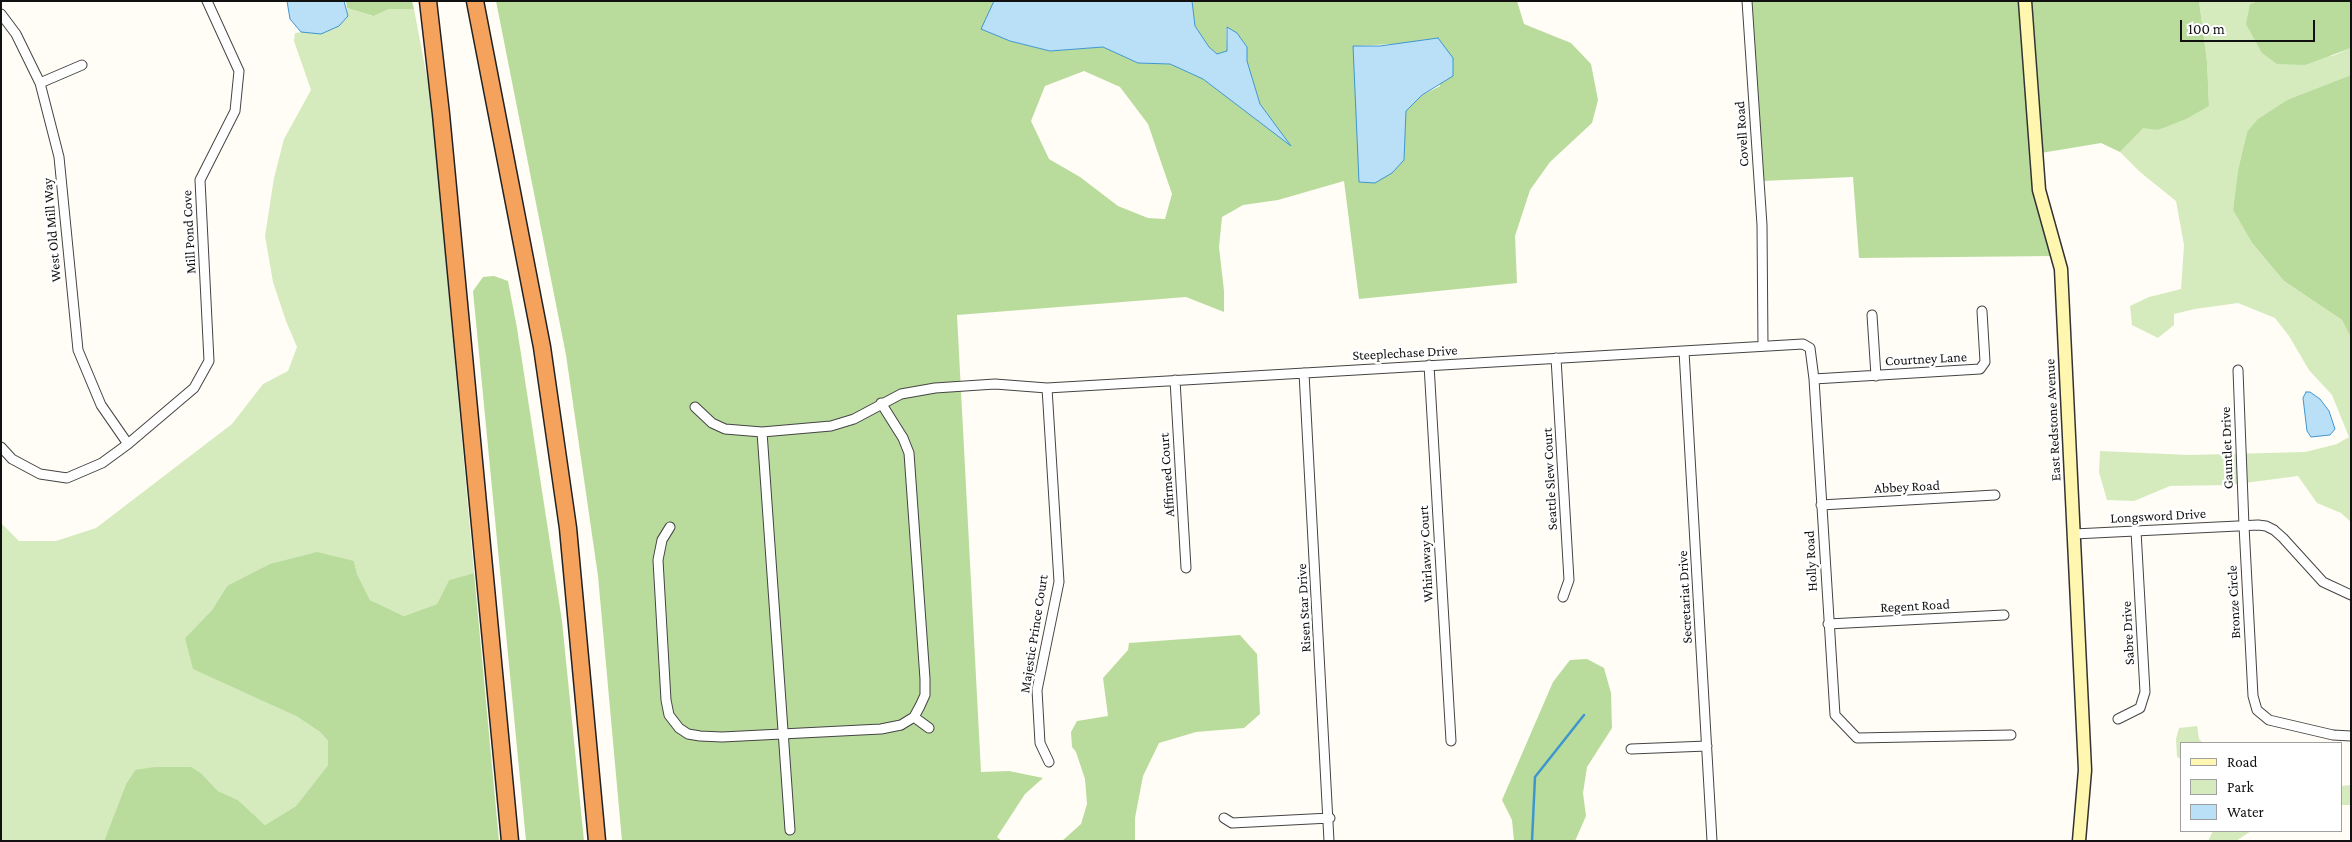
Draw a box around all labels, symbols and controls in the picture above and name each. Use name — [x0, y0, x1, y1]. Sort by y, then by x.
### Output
scale bar — [2182, 10, 2317, 42]
text: 100 m — [2188, 21, 2225, 37]
street label: Covell Road — [1731, 101, 1753, 167]
street label: West Old Mill Way — [39, 177, 65, 283]
street label: Mill Pond Cove — [178, 190, 200, 274]
street label: Steeplechase Drive — [1352, 342, 1458, 364]
street label: Courtney Lane — [1885, 348, 1967, 370]
street label: East Redstone Avenue — [2041, 358, 2065, 482]
street label: Gauntlet Drive — [2217, 407, 2237, 489]
street label: Seattle Slew Court — [1539, 427, 1561, 531]
street label: Affirmed Court — [1156, 432, 1178, 518]
street label: Abbey Road — [1874, 477, 1940, 497]
street label: Whirlaway Court — [1415, 505, 1437, 603]
street label: Longsword Drive — [2110, 505, 2206, 527]
street label: Holly Road — [1801, 530, 1821, 592]
street label: Secretariat Drive — [1674, 550, 1696, 644]
street label: Risen Star Drive — [1293, 563, 1315, 653]
street label: Bronze Circle — [2224, 565, 2244, 639]
street label: Majestic Prince Court — [1016, 574, 1052, 694]
street label: Regent Road — [1880, 596, 1950, 616]
street label: Sabre Drive — [2118, 601, 2138, 665]
legend — [2180, 742, 2342, 832]
text: Road — [2227, 754, 2257, 770]
text: Park — [2227, 779, 2254, 795]
text: Water — [2227, 804, 2264, 820]

